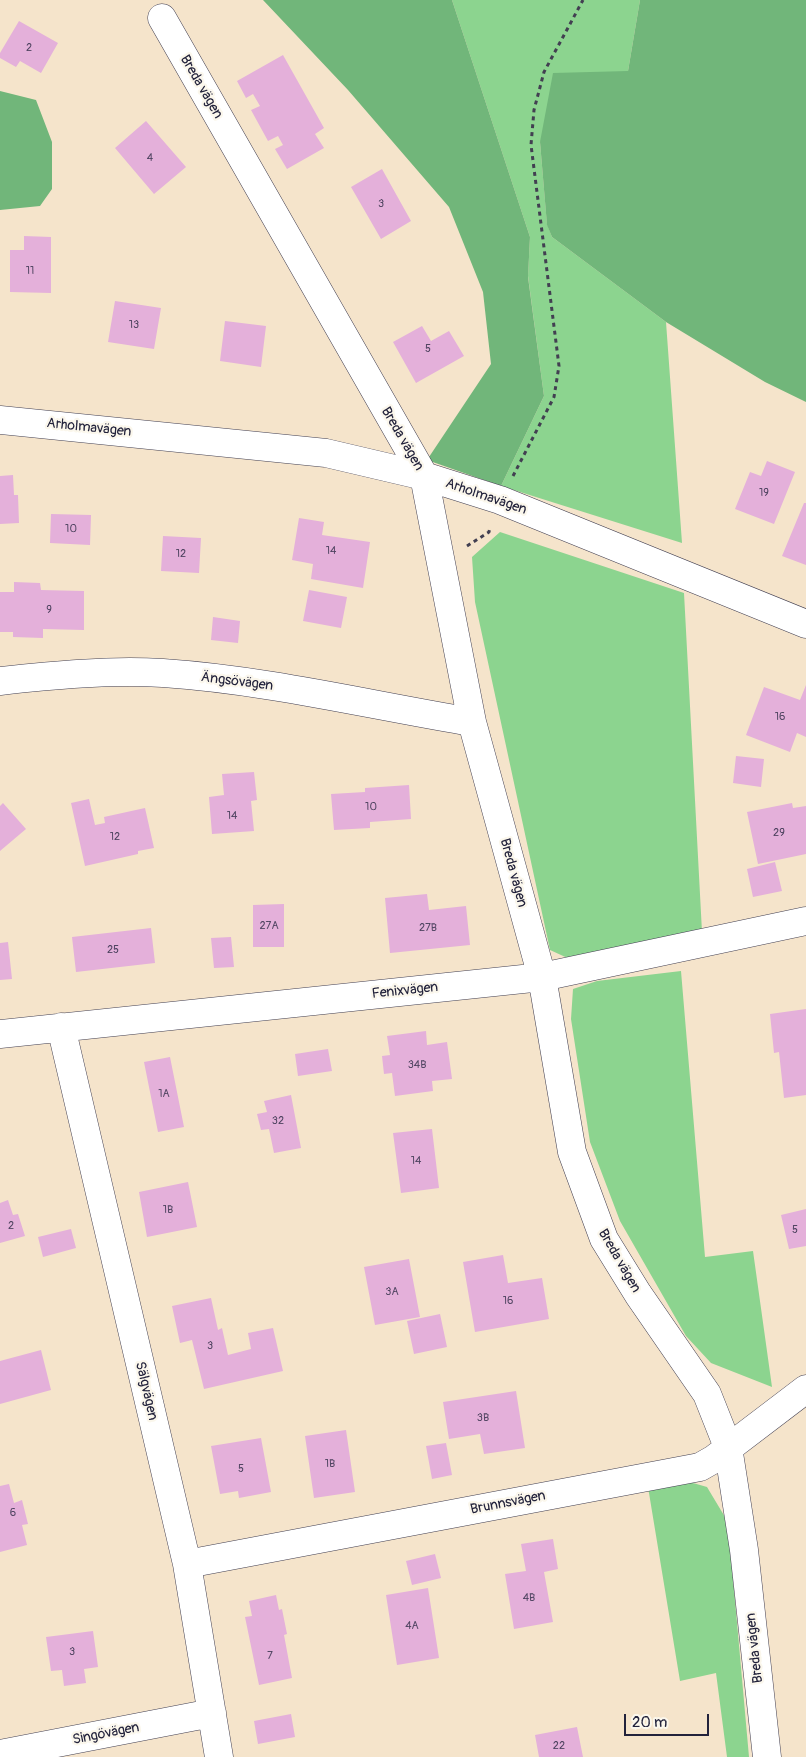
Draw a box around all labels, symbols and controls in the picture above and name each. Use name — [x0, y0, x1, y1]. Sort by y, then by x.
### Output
house number: 2 — [26, 41, 32, 55]
street label: Breda vägen — [176, 52, 226, 122]
house number: 4 — [147, 151, 153, 165]
house number: 3 — [378, 197, 384, 211]
house number: 11 — [26, 264, 34, 278]
house number: 13 — [129, 318, 139, 332]
house number: 5 — [425, 342, 431, 356]
street label: Breda vägen — [377, 404, 427, 474]
street label: Arholmavägen — [46, 415, 132, 441]
street label: Arholmavägen — [443, 475, 529, 519]
house number: 19 — [759, 486, 769, 500]
house number: 10 — [65, 522, 77, 536]
house number: 14 — [326, 544, 336, 558]
house number: 12 — [176, 547, 186, 561]
house number: 9 — [46, 603, 52, 617]
street label: Ängsövägen — [200, 669, 274, 695]
house number: 16 — [775, 710, 785, 724]
house number: 10 — [365, 800, 377, 814]
house number: 14 — [227, 809, 237, 823]
house number: 29 — [773, 826, 785, 840]
house number: 12 — [110, 830, 120, 844]
street label: Breda vägen — [496, 837, 530, 909]
house number: 27A — [259, 919, 279, 933]
house number: 27B — [419, 921, 437, 935]
house number: 25 — [107, 943, 119, 957]
street label: Fenixvägen — [371, 979, 439, 1003]
house number: 34B — [408, 1058, 426, 1072]
house number: 1A — [158, 1087, 170, 1101]
house number: 32 — [272, 1114, 284, 1128]
house number: 14 — [411, 1154, 421, 1168]
house number: 1B — [163, 1203, 173, 1217]
house number: 2 — [8, 1219, 14, 1233]
house number: 5 — [792, 1223, 798, 1237]
street label: Breda vägen — [594, 1226, 644, 1296]
house number: 3A — [385, 1285, 399, 1299]
house number: 16 — [503, 1294, 513, 1308]
house number: 3 — [207, 1339, 213, 1353]
street label: Sälgvägen — [131, 1360, 161, 1422]
house number: 3B — [477, 1411, 489, 1425]
house number: 1B — [325, 1457, 335, 1471]
house number: 5 — [238, 1462, 244, 1476]
street label: Brunnsvägen — [469, 1487, 547, 1519]
house number: 6 — [10, 1506, 16, 1520]
house number: 4B — [523, 1591, 535, 1605]
street label: Breda vägen — [743, 1612, 767, 1684]
house number: 4A — [405, 1619, 419, 1633]
house number: 3 — [69, 1645, 75, 1659]
house number: 7 — [267, 1649, 273, 1663]
scale bar — [626, 1704, 711, 1736]
text: 20 m — [632, 1713, 667, 1732]
street label: Singövägen — [71, 1719, 141, 1749]
house number: 22 — [553, 1739, 565, 1753]

